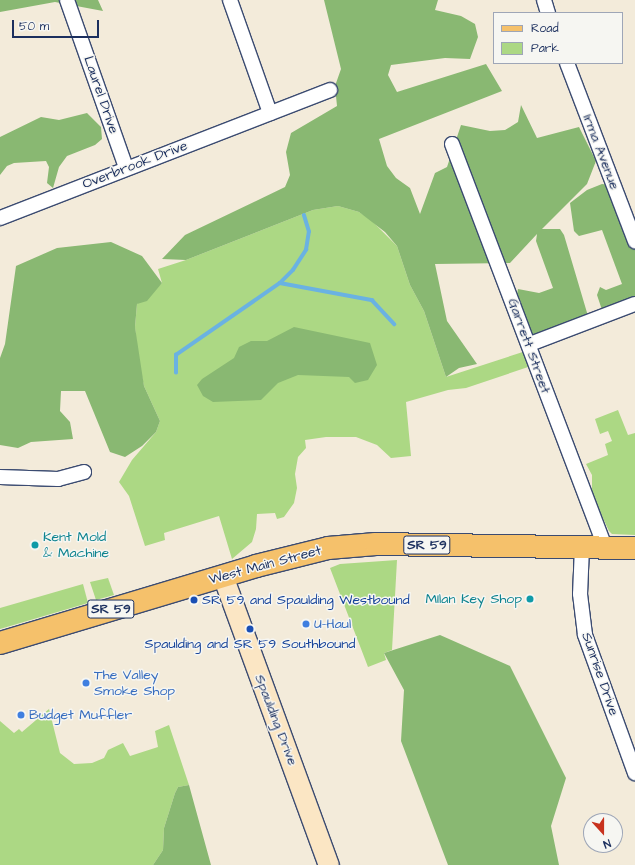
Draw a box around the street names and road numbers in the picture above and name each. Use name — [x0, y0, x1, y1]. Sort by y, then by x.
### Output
street label: Laurel Drive — [80, 54, 122, 136]
street label: Irma Avenue — [579, 112, 623, 192]
street label: Overbrook Drive — [80, 137, 190, 193]
street label: Garrett Street — [504, 296, 554, 396]
road number: SR 59 — [403, 534, 451, 556]
street label: West Main Street — [207, 542, 323, 588]
road number: SR 59 — [87, 598, 135, 620]
street label: Sunrise Drive — [578, 630, 622, 718]
street label: Spaulding Drive — [251, 672, 301, 768]

